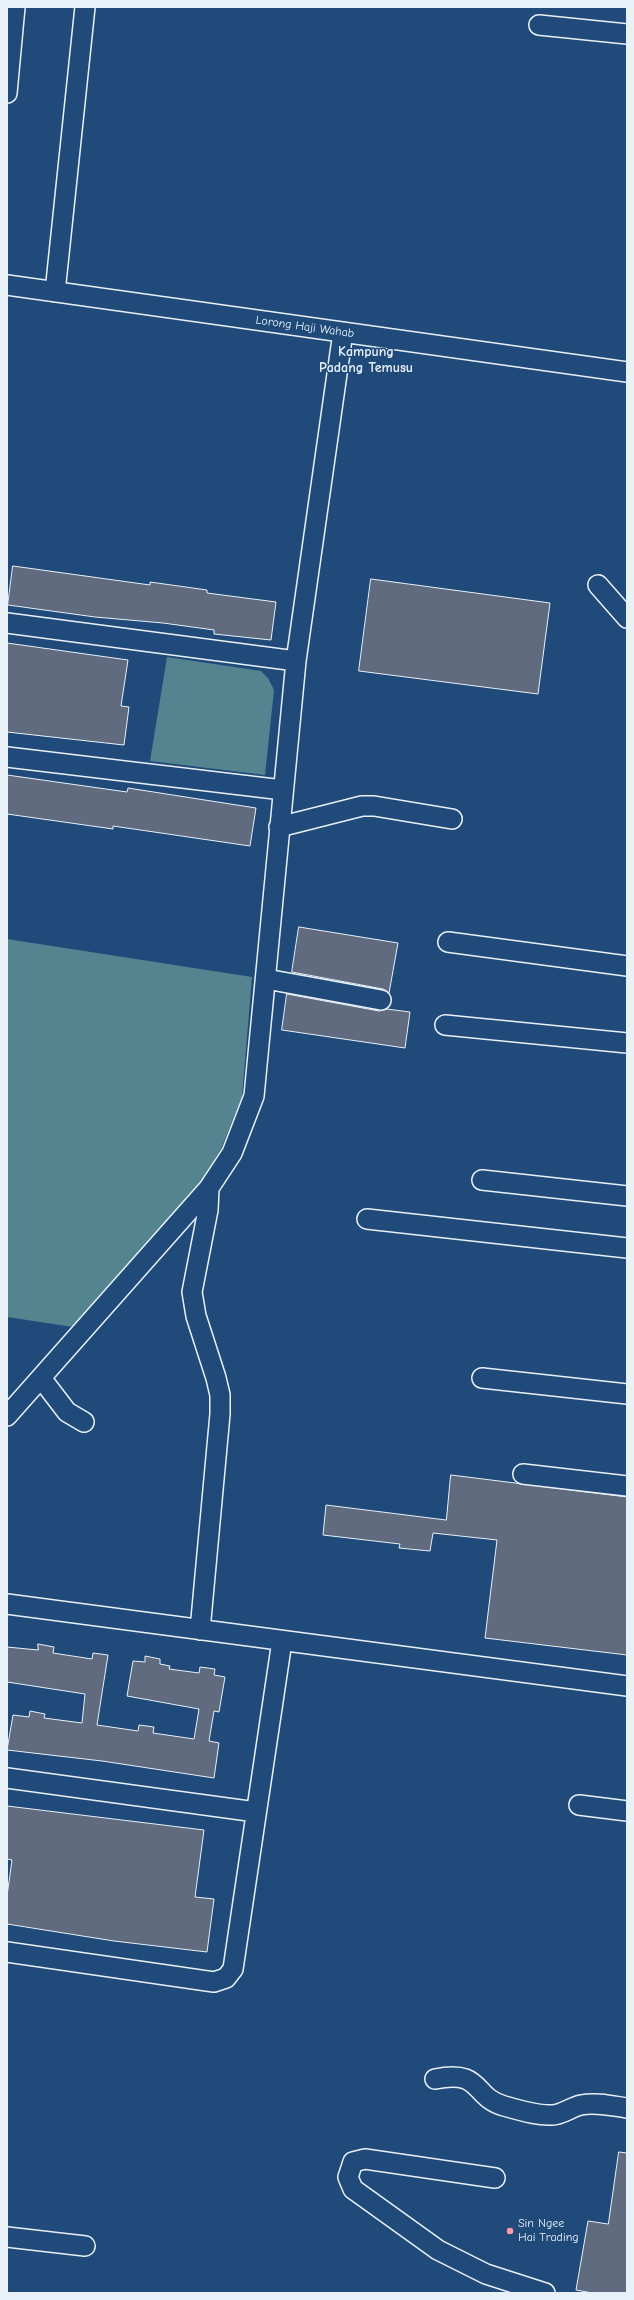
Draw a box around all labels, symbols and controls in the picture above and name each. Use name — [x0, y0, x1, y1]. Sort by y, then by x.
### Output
street label: Lorong Haji Wahab — [255, 313, 355, 341]
district label: Kampung Padang Temusu — [319, 344, 413, 376]
place label: Sin Ngee Hai Trading — [518, 2217, 579, 2245]
marker: Sin Ngee Hai Trading — [505, 2226, 515, 2236]

